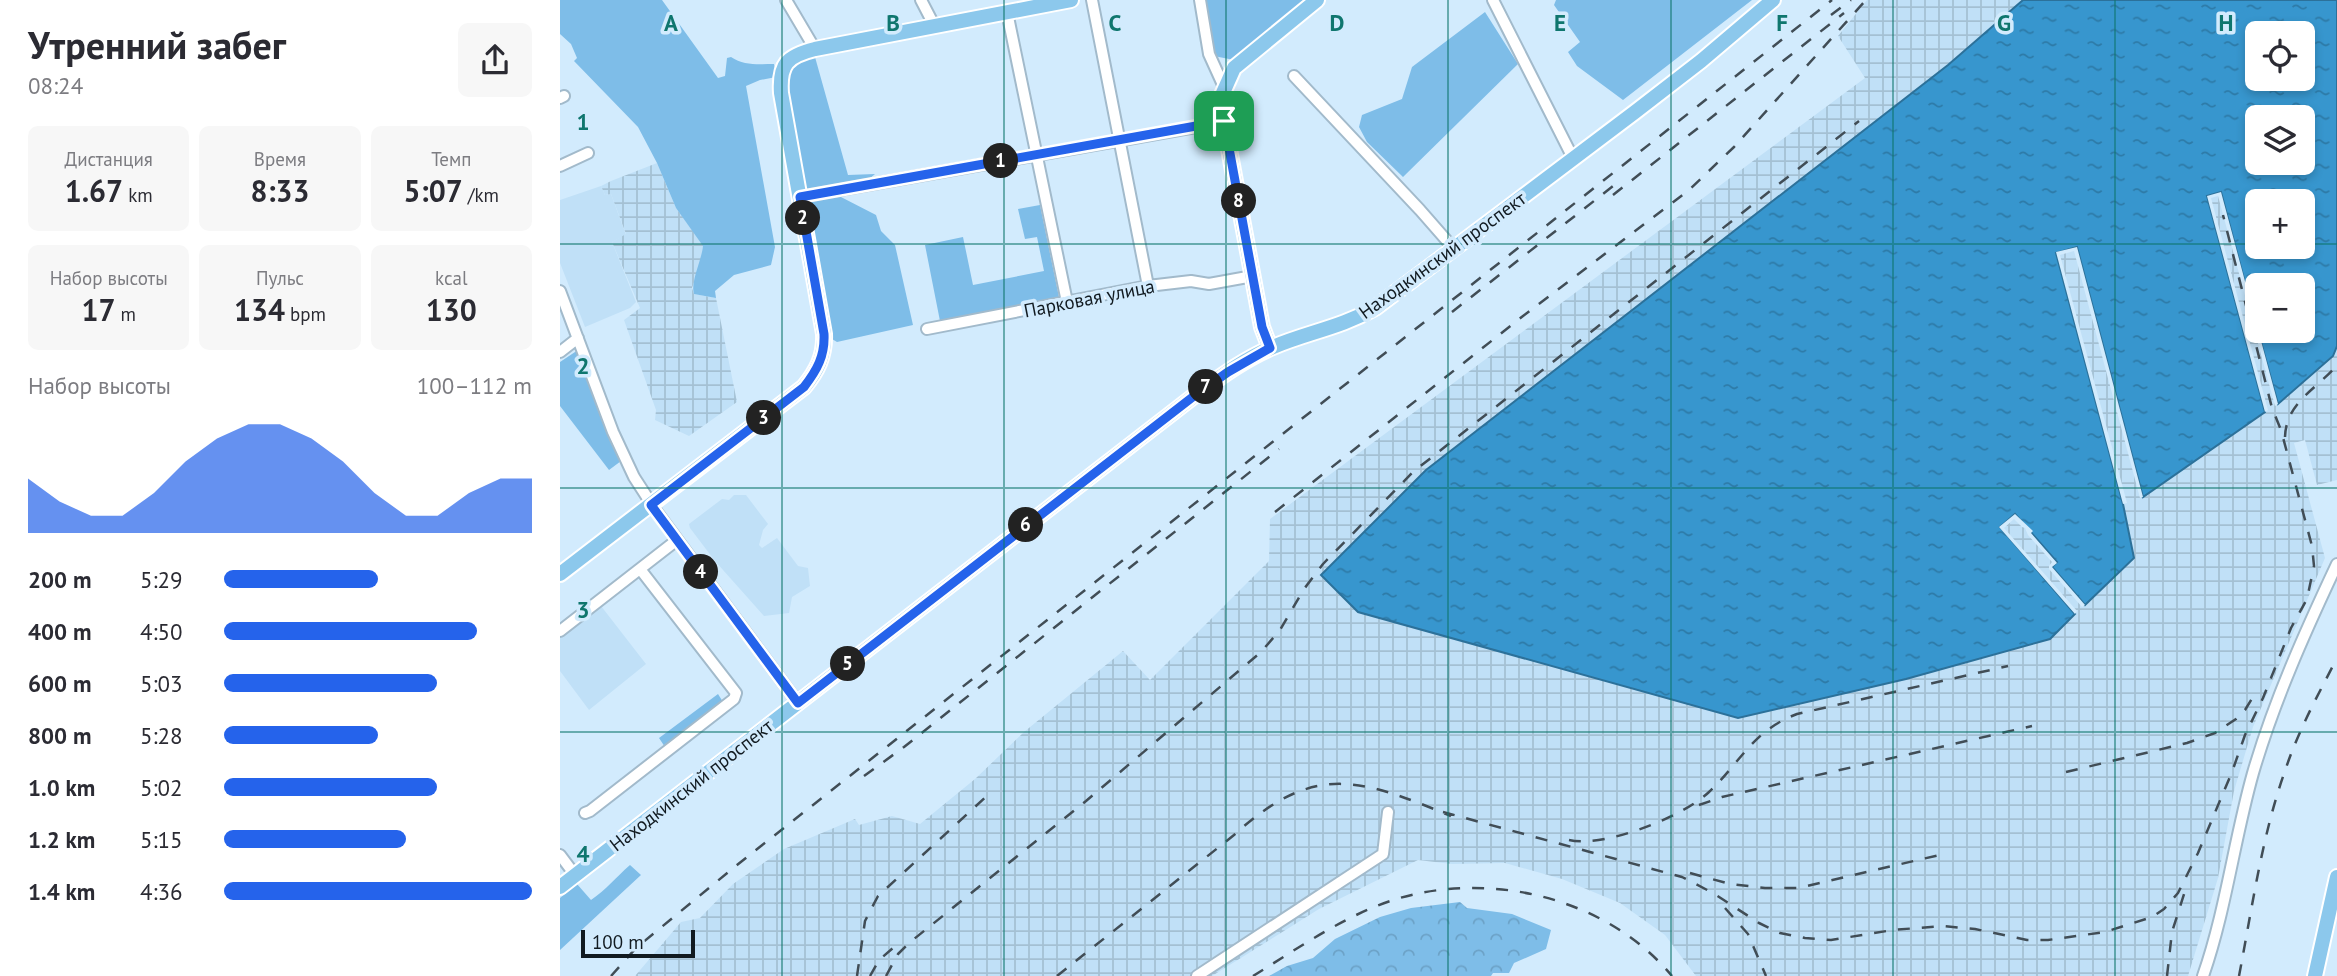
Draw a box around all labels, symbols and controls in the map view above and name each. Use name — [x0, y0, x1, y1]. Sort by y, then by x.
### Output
text: A — [664, 8, 678, 37]
text: B — [886, 8, 900, 37]
text: C — [1109, 8, 1122, 37]
text: D — [1330, 8, 1344, 37]
text: E — [1554, 8, 1566, 37]
text: F — [1776, 8, 1788, 37]
text: G — [1997, 8, 2011, 37]
text: H — [2219, 8, 2233, 37]
text: Утренний забег — [28, 20, 286, 69]
map controls — [2245, 21, 2315, 343]
button: locate — [2245, 21, 2315, 91]
button: share — [458, 23, 532, 97]
text: 08:24 — [28, 71, 83, 100]
pin — [1194, 91, 1254, 151]
icon: arrive — [1205, 102, 1243, 140]
button: layers — [2245, 105, 2315, 175]
text: 1 — [576, 107, 590, 136]
pin: 1 — [984, 144, 1018, 178]
text: Дистанция — [64, 147, 153, 171]
text: Время — [254, 147, 306, 171]
text: Темп — [431, 147, 471, 171]
text: 1 — [995, 148, 1006, 172]
text: 1.67 — [65, 171, 123, 210]
text: 8:33 — [250, 171, 310, 210]
text: 5:07 — [404, 171, 463, 210]
text: km — [123, 183, 153, 207]
text: /km — [463, 183, 499, 207]
pin: 8 — [1222, 184, 1256, 218]
street label: Находкинский проспект — [1354, 186, 1531, 324]
text: 8 — [1233, 188, 1244, 212]
button: + — [2245, 189, 2315, 259]
pin: 2 — [786, 200, 820, 235]
text: 2 — [797, 205, 808, 229]
text: Набор высоты — [50, 266, 168, 290]
text: Пульс — [256, 266, 304, 290]
text: kcal — [435, 266, 468, 290]
button: − — [2245, 273, 2315, 343]
street label: Парковая улица — [1022, 274, 1156, 322]
text: 17 — [81, 290, 115, 329]
text: 134 — [234, 290, 285, 329]
text: 130 — [426, 290, 477, 329]
text: m — [115, 302, 136, 326]
text: bpm — [285, 302, 326, 326]
text: 2 — [576, 351, 590, 380]
pin: 7 — [1188, 370, 1224, 404]
text: Набор высоты — [28, 371, 171, 400]
text: 100–112 m — [417, 371, 532, 400]
text: 7 — [1200, 374, 1211, 398]
pin: 3 — [746, 400, 782, 436]
text: 3 — [758, 405, 769, 429]
pin: 6 — [1008, 508, 1044, 542]
text: 6 — [1020, 512, 1031, 536]
pin: 4 — [684, 554, 718, 590]
text: 4 — [695, 559, 706, 583]
text: 200 m — [28, 565, 91, 594]
text: 5:29 — [140, 565, 183, 594]
text: 3 — [576, 595, 590, 624]
text: 400 m — [28, 617, 91, 646]
text: 4:50 — [140, 617, 183, 646]
pin: 5 — [830, 646, 866, 682]
text: 5 — [842, 651, 853, 675]
text: 600 m — [28, 669, 91, 698]
text: 5:03 — [140, 669, 183, 698]
street label: Находкинский проспект — [605, 713, 778, 856]
text: 800 m — [28, 721, 91, 750]
text: 5:28 — [140, 721, 183, 750]
text: 1.0 km — [28, 773, 95, 802]
text: 5:02 — [140, 773, 183, 802]
text: 1.2 km — [28, 825, 95, 854]
text: 5:15 — [140, 825, 183, 854]
text: 4 — [576, 839, 590, 868]
text: 1.4 km — [28, 877, 95, 906]
text: 4:36 — [140, 877, 183, 906]
scale bar — [581, 927, 695, 959]
text: 100 m — [592, 930, 644, 954]

